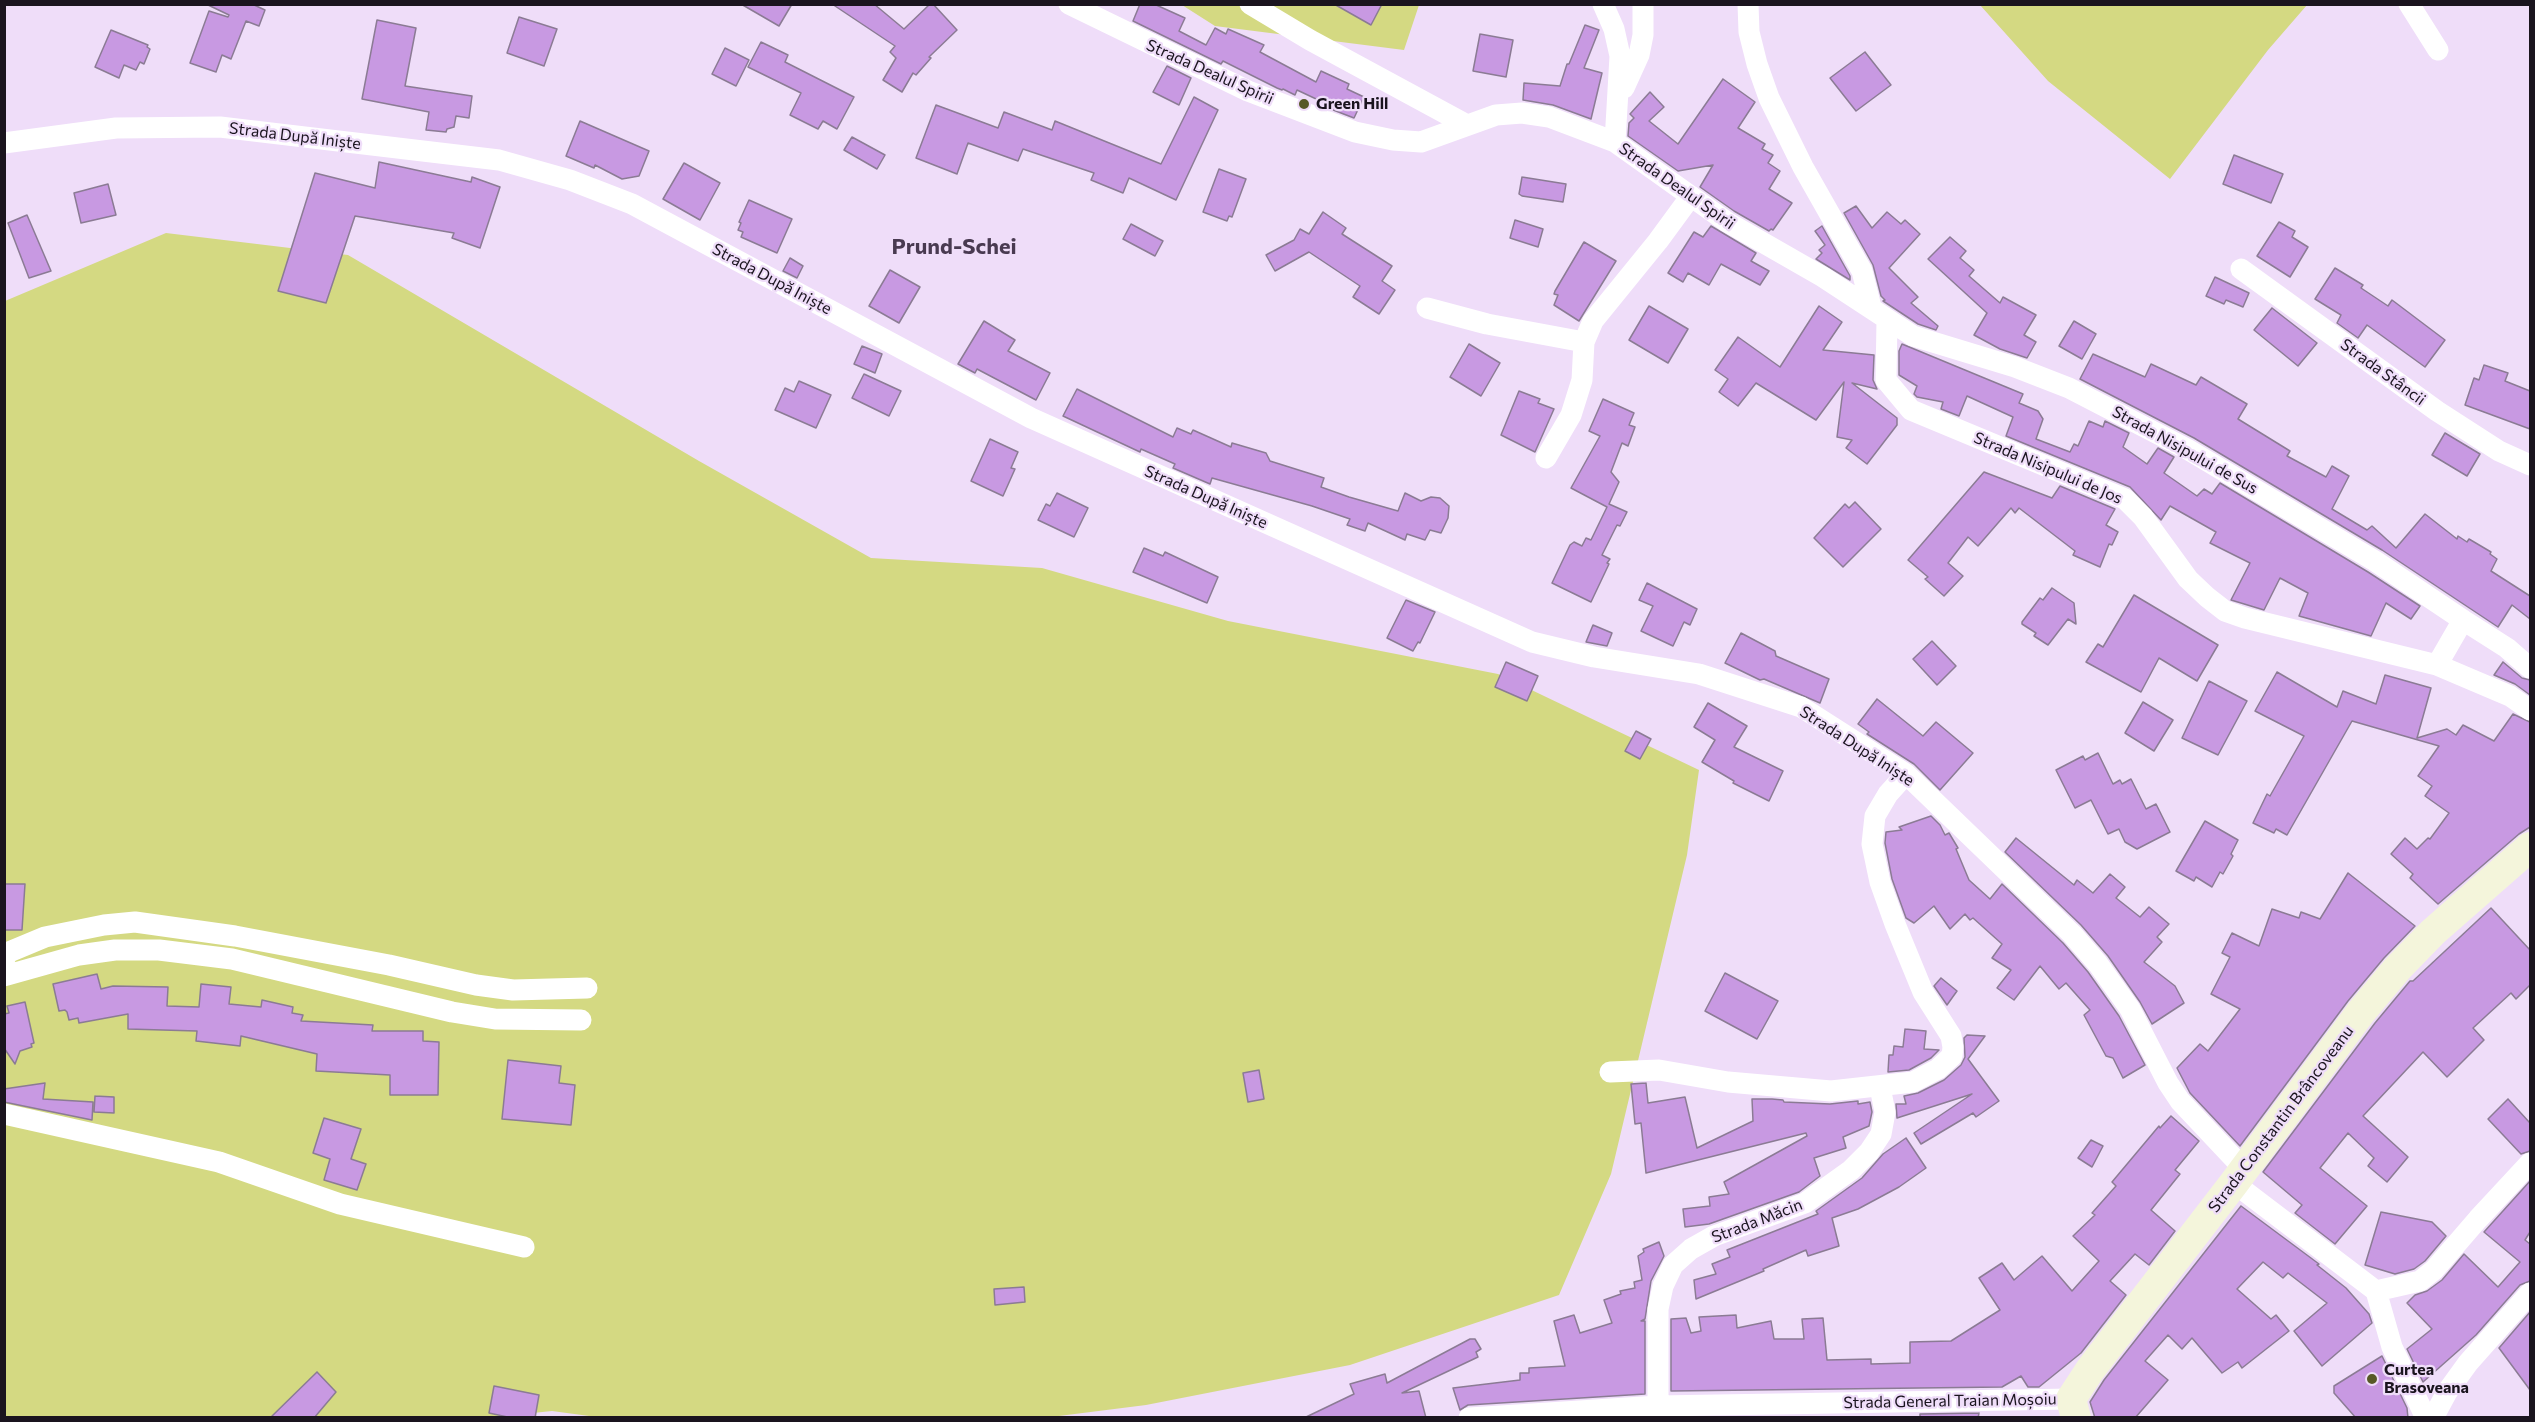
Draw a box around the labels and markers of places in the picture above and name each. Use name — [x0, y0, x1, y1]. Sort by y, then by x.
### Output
place label: Green Hill — [1316, 94, 1388, 114]
marker: Green Hill — [1297, 97, 1311, 111]
place label: Curtea Brasoveana — [2384, 1360, 2469, 1398]
marker: Curtea Brasoveana — [2365, 1372, 2379, 1386]

